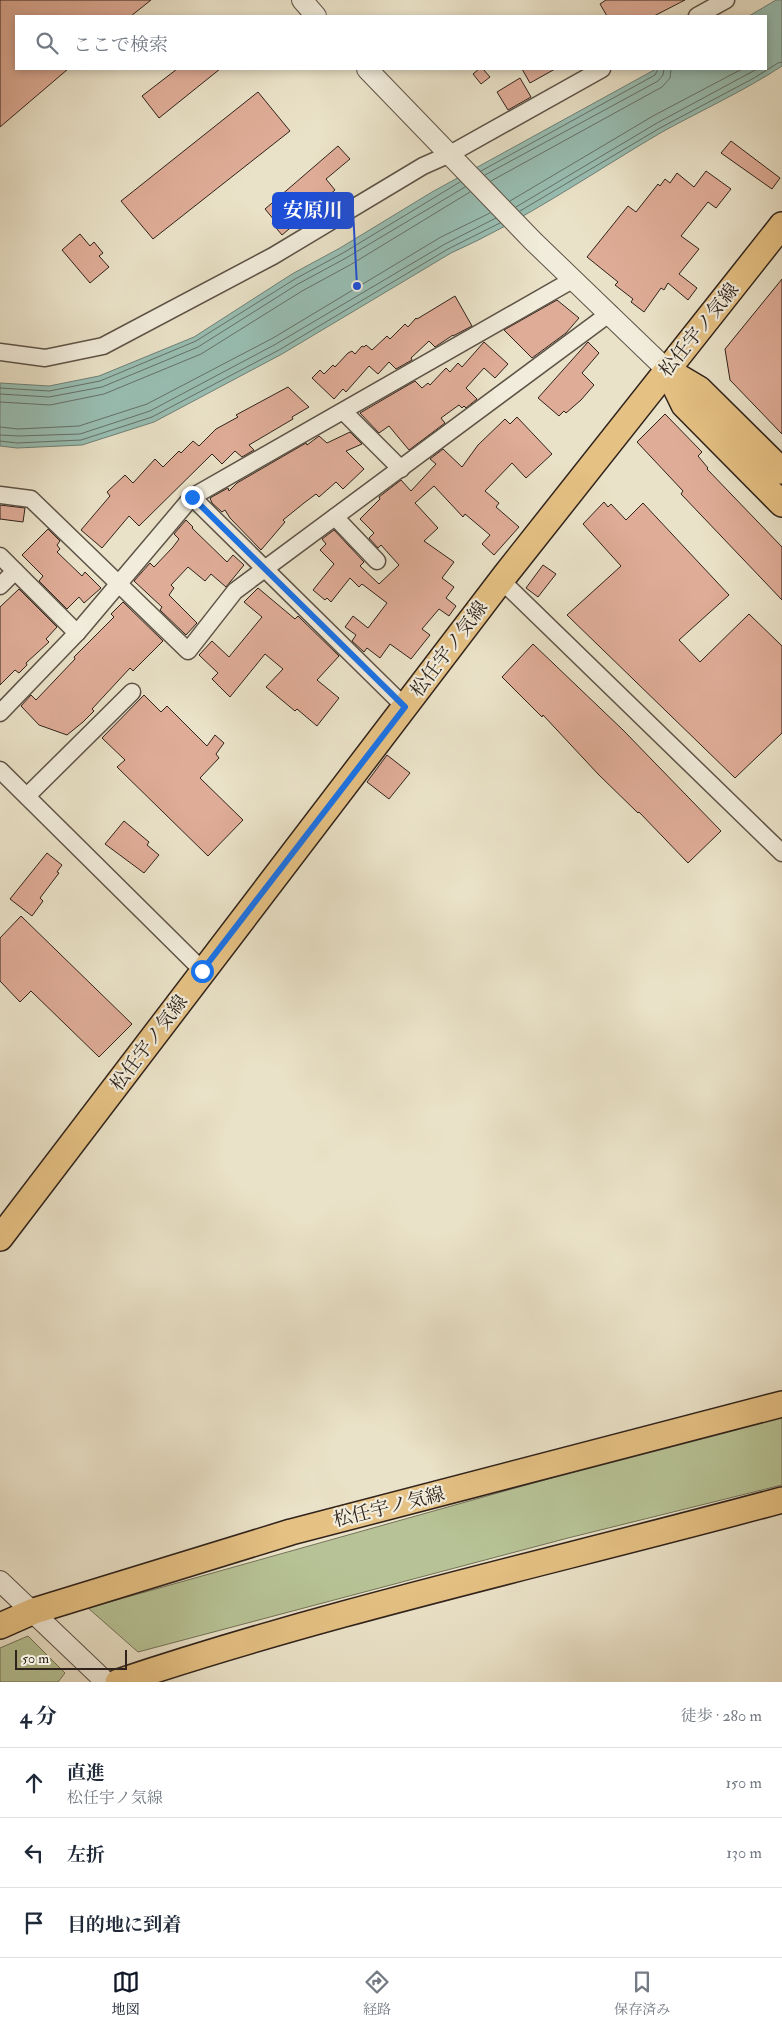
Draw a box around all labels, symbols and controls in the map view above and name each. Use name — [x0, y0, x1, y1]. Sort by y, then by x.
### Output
search box — [15, 15, 767, 70]
icon: search — [33, 29, 61, 57]
text: ここで検索 — [73, 33, 168, 57]
callout: 安原川 — [273, 193, 353, 228]
text: 安原川 — [283, 198, 343, 223]
street label: 松任宇ノ気線 — [654, 278, 744, 382]
route end — [181, 486, 204, 509]
street label: 松任宇ノ気線 — [405, 596, 493, 702]
route start — [191, 960, 214, 983]
street label: 松任宇ノ気線 — [105, 990, 193, 1096]
street label: 松任宇ノ気線 — [331, 1482, 447, 1532]
scale bar — [15, 1647, 128, 1670]
text: 50 m — [22, 1650, 49, 1667]
text: 4 分 — [20, 1703, 57, 1730]
text: 徒歩 · 280 m — [681, 1706, 762, 1726]
text: 直進 — [67, 1761, 105, 1785]
icon: ahead — [20, 1769, 48, 1797]
text: 150 m — [725, 1773, 762, 1793]
text: 松任宇ノ気線 — [67, 1788, 163, 1808]
icon: left — [20, 1839, 48, 1867]
text: 左折 — [67, 1843, 105, 1867]
text: 130 m — [726, 1843, 762, 1863]
icon: arrive — [20, 1909, 48, 1937]
text: 目的地に到着 — [67, 1913, 181, 1937]
tab: 地図 — [112, 1968, 140, 2018]
tab: 経路 — [363, 1968, 391, 2018]
tab: 保存済み — [614, 1968, 670, 2018]

